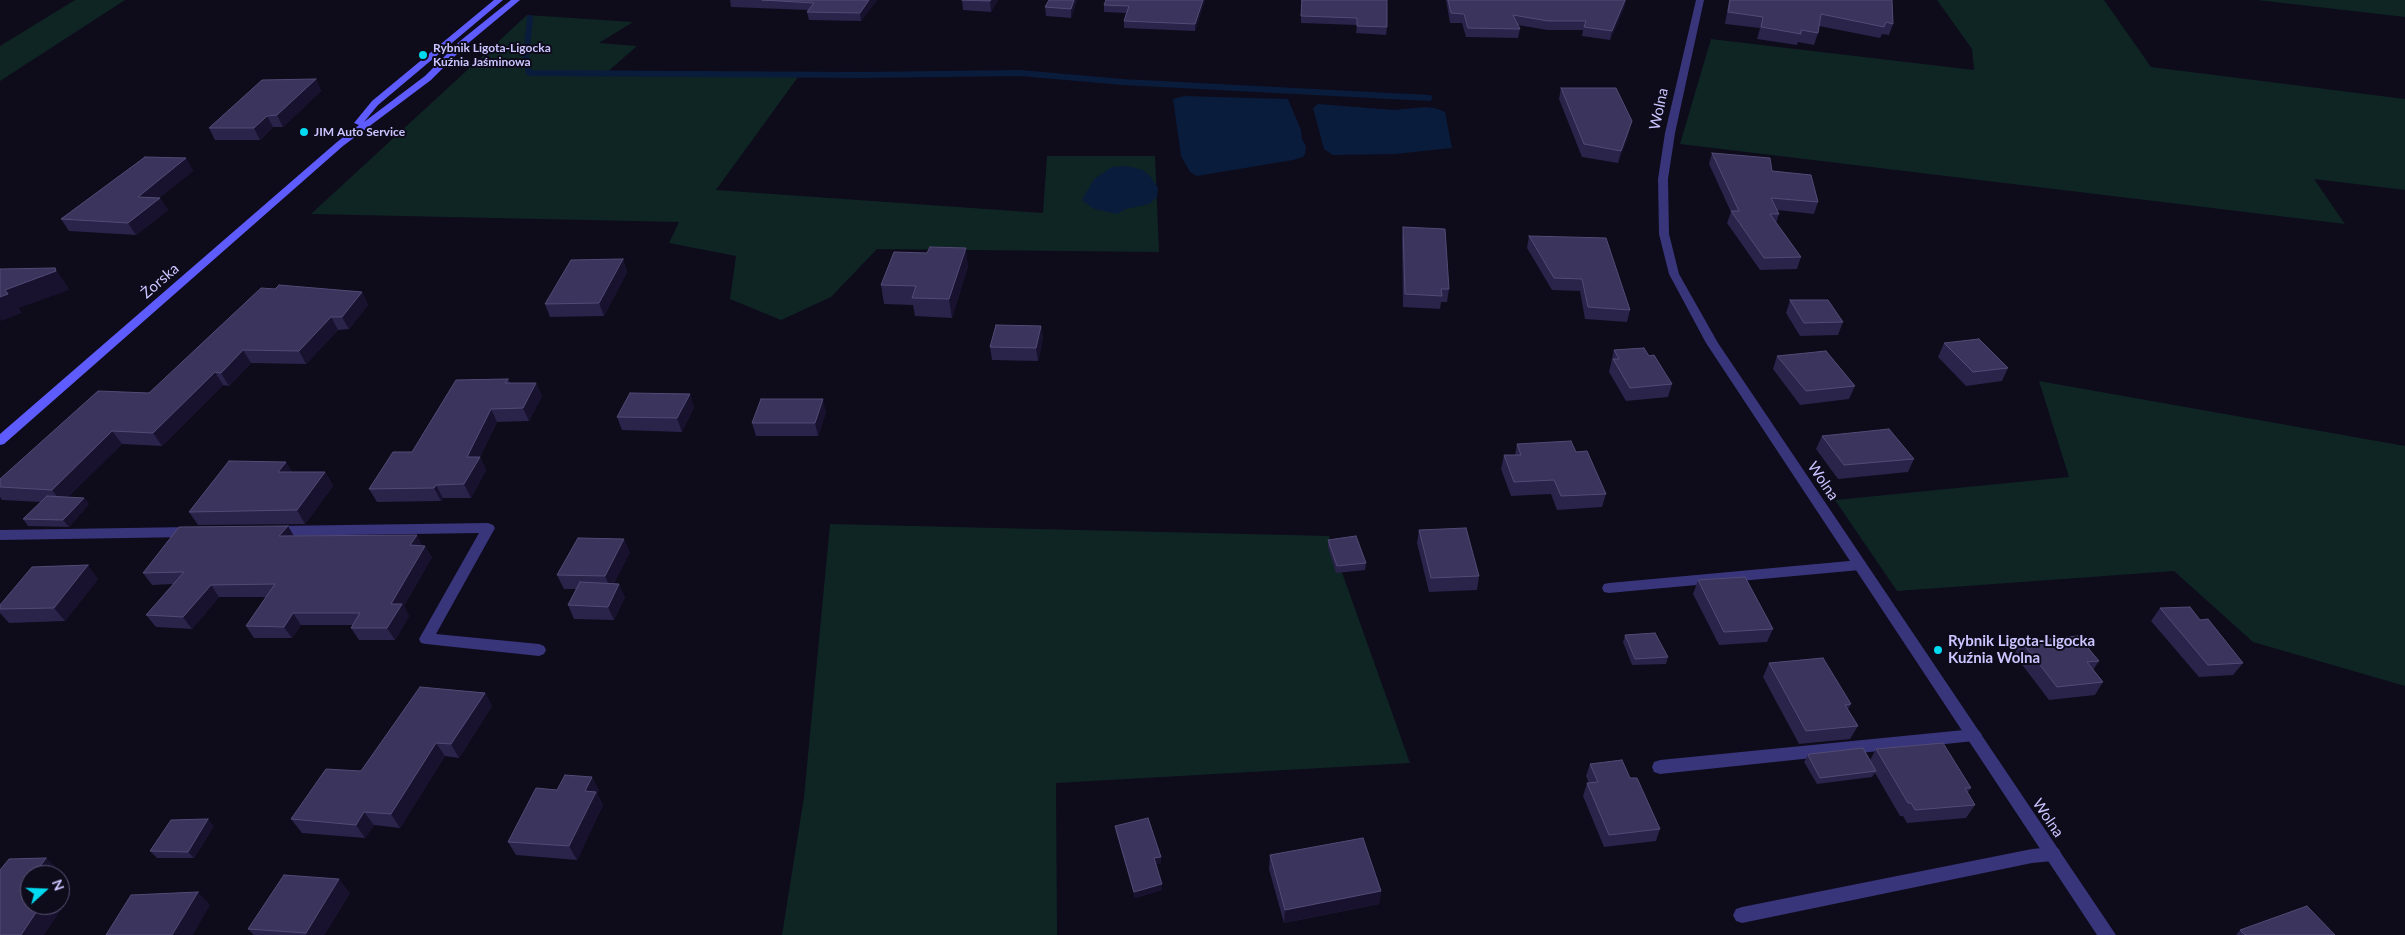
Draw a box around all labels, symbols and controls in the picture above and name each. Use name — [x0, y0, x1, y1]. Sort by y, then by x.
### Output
place label: Rybnik Ligota-Ligocka Kuźnia Jaśminowa — [433, 41, 551, 69]
marker: Rybnik Ligota-Ligocka Kuźnia Jaśminowa — [417, 49, 429, 61]
street label: Wolna — [1646, 86, 1672, 132]
place label: JIM Auto Service — [314, 125, 405, 139]
marker: JIM Auto Service — [298, 126, 310, 138]
street label: Żorska — [137, 260, 183, 302]
street label: Wolna — [1804, 458, 1842, 504]
place label: Rybnik Ligota-Ligocka Kuźnia Wolna — [1948, 632, 2095, 667]
marker: Rybnik Ligota-Ligocka Kuźnia Wolna — [1932, 644, 1944, 656]
street label: Wolna — [2029, 795, 2067, 841]
north arrow — [20, 865, 70, 915]
text: N — [49, 877, 68, 893]

